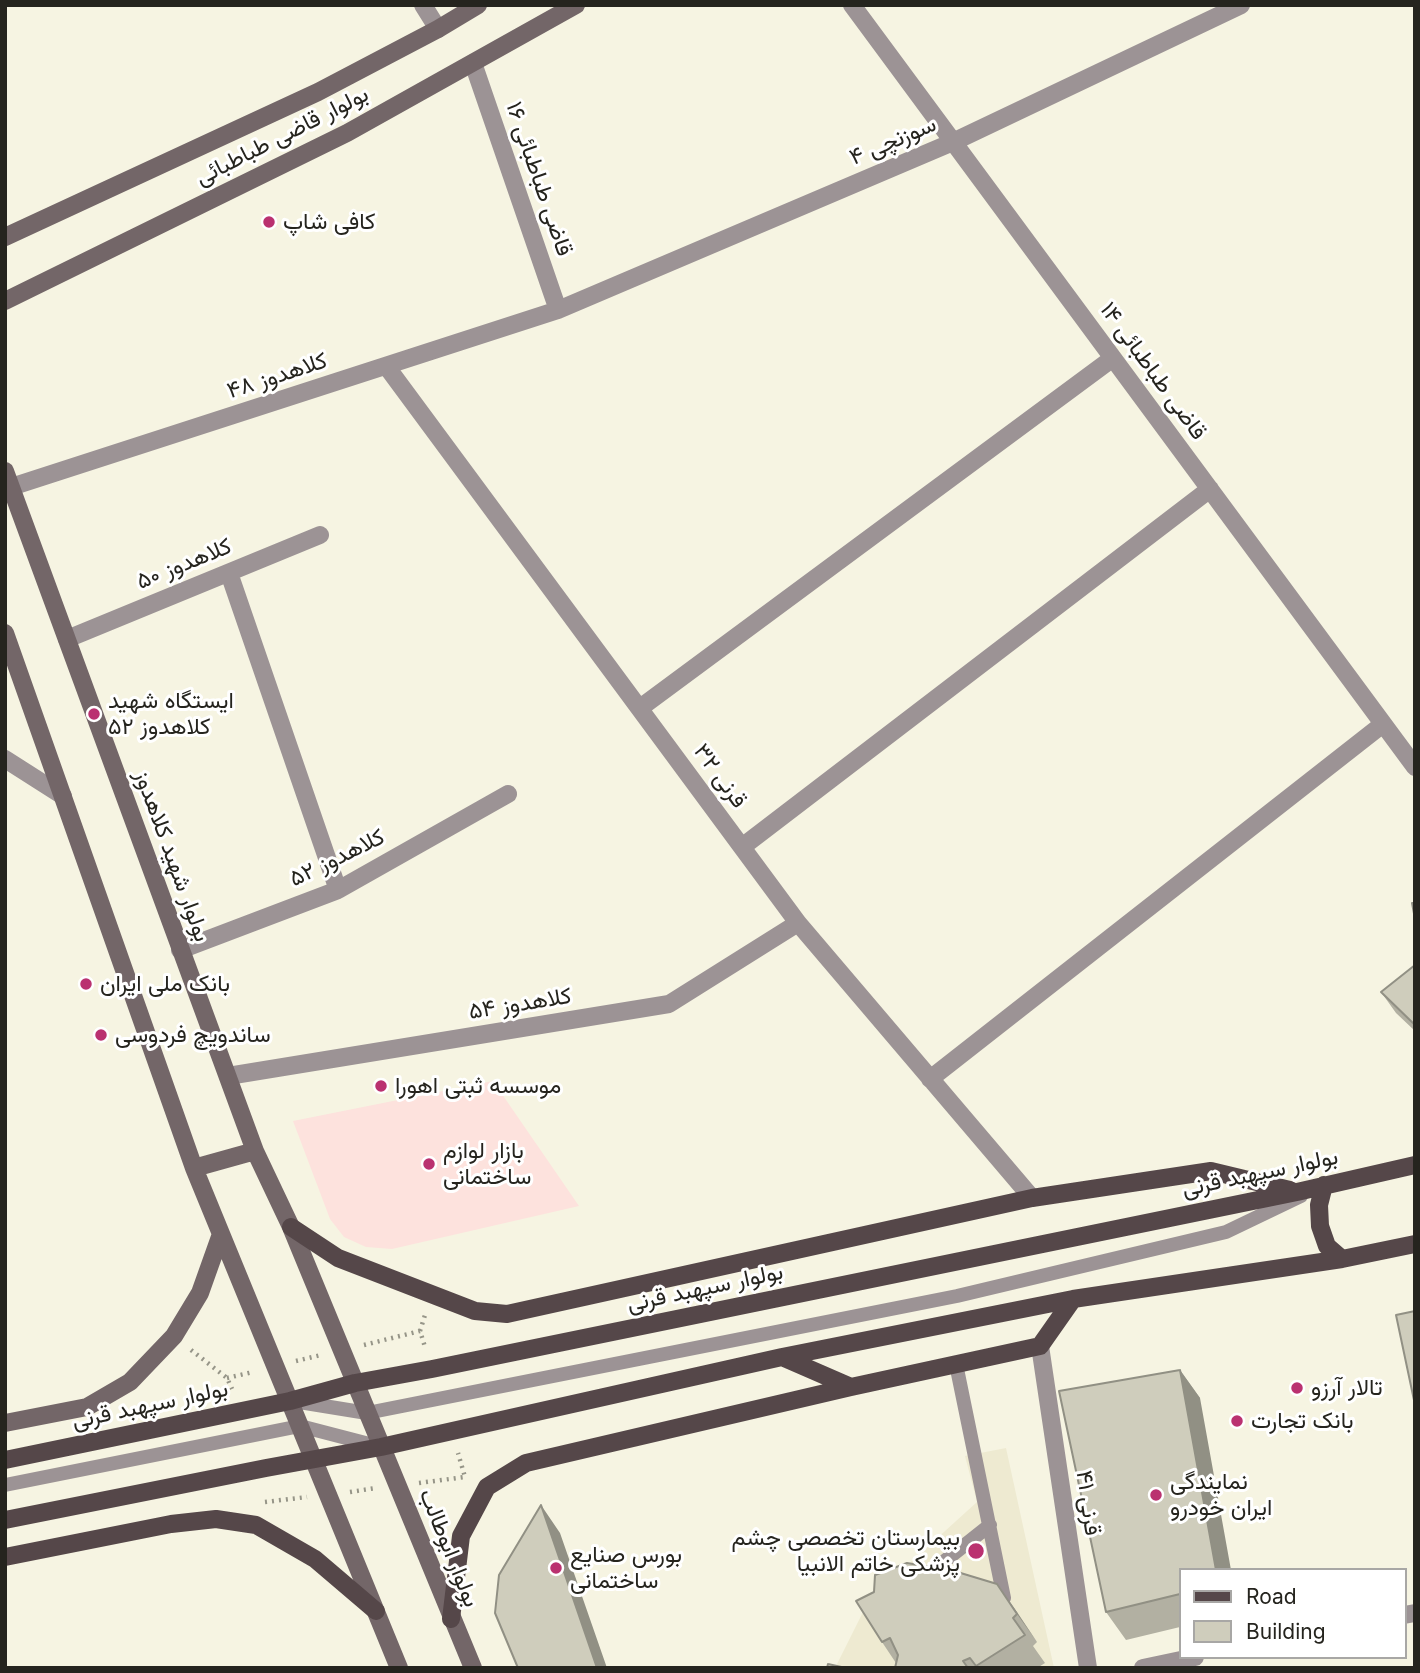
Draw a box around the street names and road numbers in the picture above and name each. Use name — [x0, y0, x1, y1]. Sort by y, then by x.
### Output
street label: بولوار قاضی طباطبائی — [191, 80, 373, 192]
street label: قاضی طباطبائی ۱۶ — [500, 98, 578, 260]
street label: سوزنچی ۴ — [846, 110, 940, 172]
street label: قاضی طباطبائی ۱۴ — [1094, 297, 1212, 445]
street label: کلاهدوز ۴۸ — [224, 347, 330, 405]
street label: کلاهدوز ۵۰ — [132, 532, 236, 596]
street label: قرنی ۳۲ — [687, 738, 753, 814]
street label: بولوار شهید کلاهدوز — [128, 766, 216, 946]
street label: کلاهدوز ۵۲ — [285, 823, 389, 893]
street label: کلاهدوز ۵۴ — [467, 982, 573, 1026]
street label: بولوار سپهبد قرنی — [1180, 1143, 1340, 1203]
street label: بولوار سپهبد قرنی — [625, 1258, 785, 1318]
street label: بولوار سپهبد قرنی — [70, 1375, 230, 1435]
street label: قرنی ۴۱ — [1070, 1469, 1106, 1537]
street label: بولوار ابوطالب — [413, 1485, 485, 1611]

